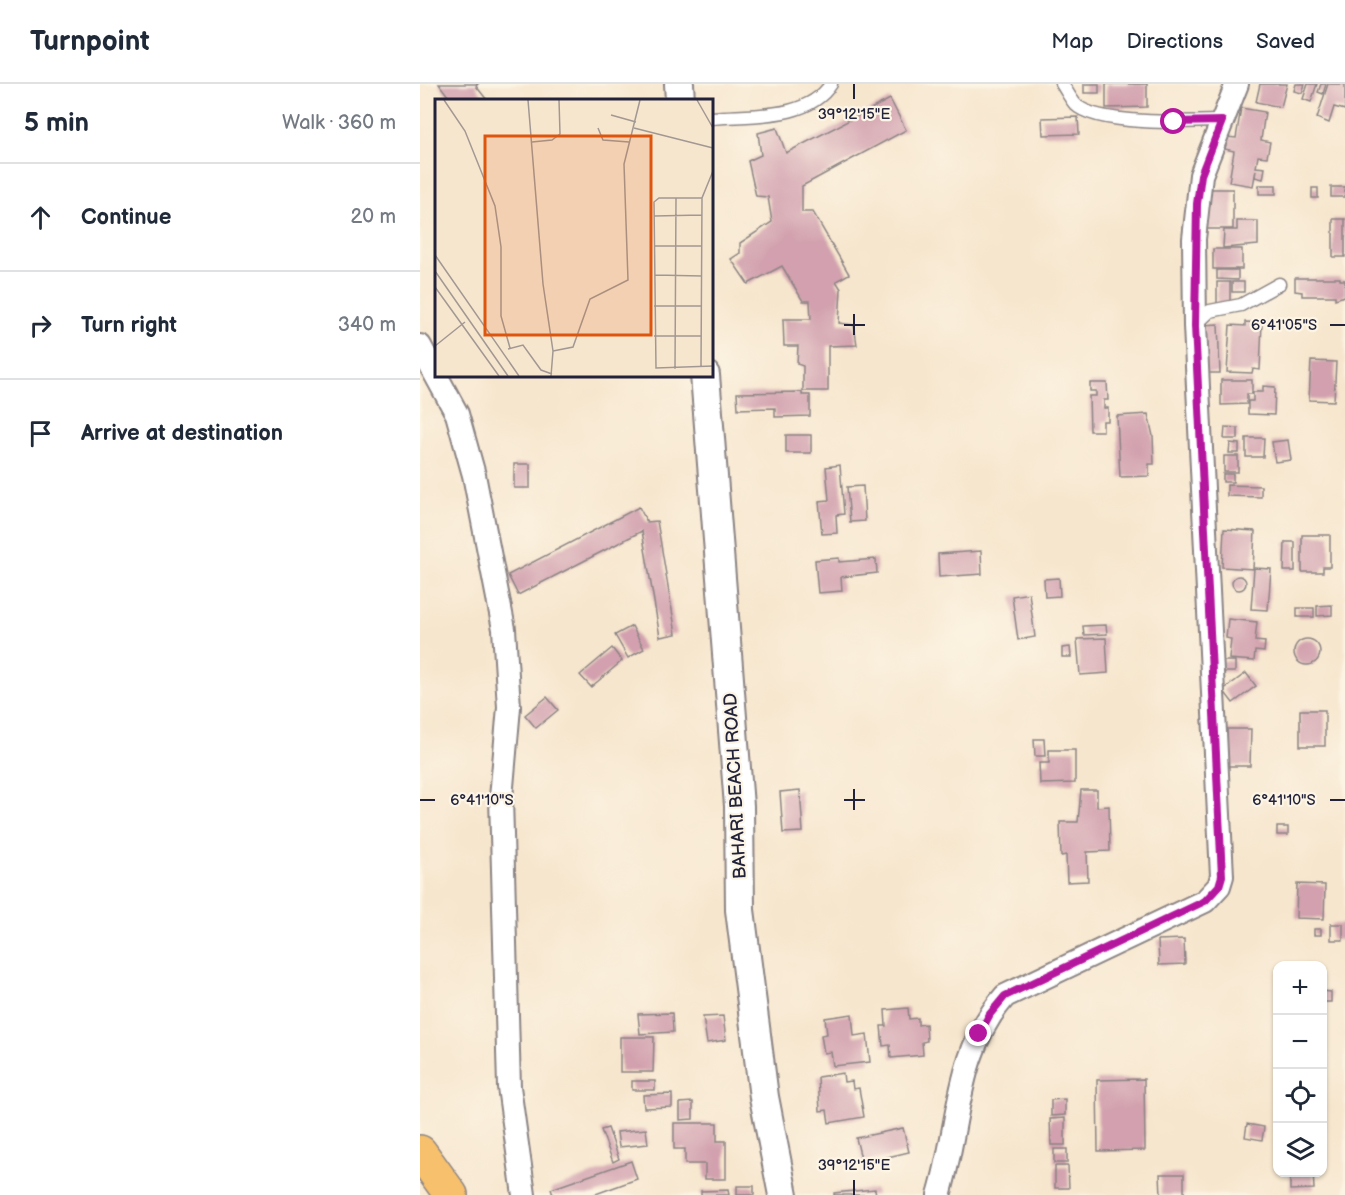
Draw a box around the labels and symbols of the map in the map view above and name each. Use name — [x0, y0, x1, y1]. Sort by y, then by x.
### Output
inset map — [435, 99, 712, 376]
text: 39°12'15"E — [818, 105, 890, 124]
route start — [1160, 108, 1186, 134]
text: 6°41'05"S — [1251, 316, 1317, 335]
street label: BAHARI BEACH ROAD — [720, 692, 751, 880]
text: 6°41'10"S — [450, 791, 514, 810]
text: 6°41'10"S — [1252, 791, 1316, 810]
route end — [965, 1020, 991, 1046]
text: 39°12'15"E — [818, 1156, 890, 1175]

